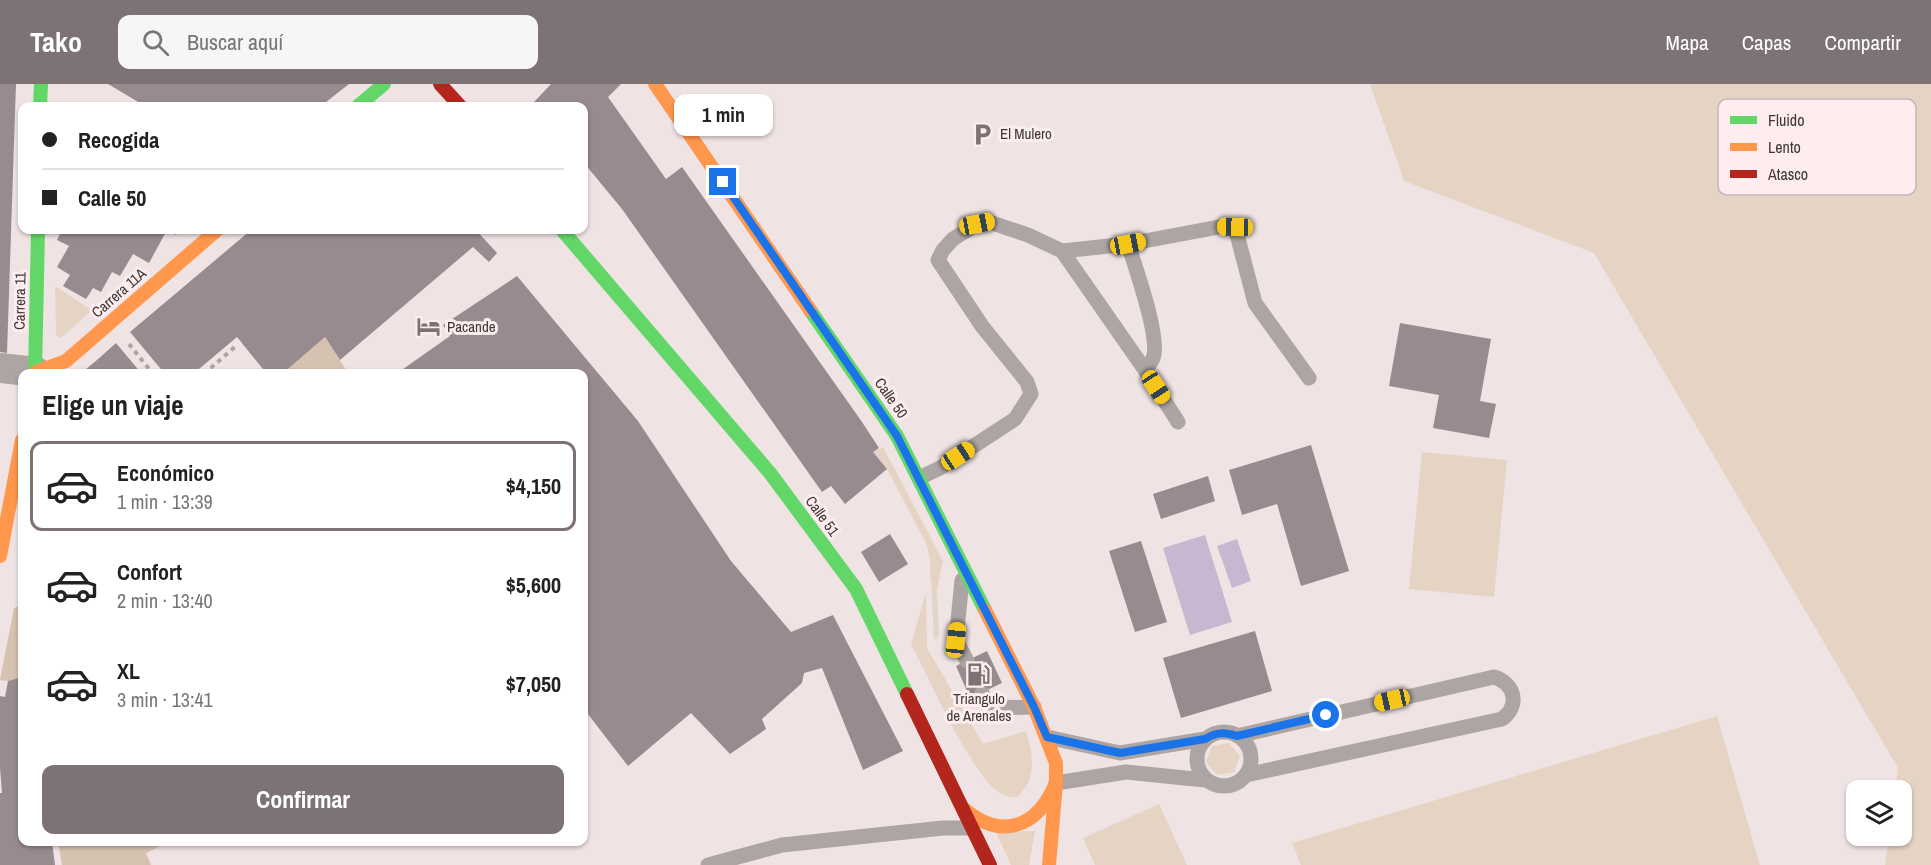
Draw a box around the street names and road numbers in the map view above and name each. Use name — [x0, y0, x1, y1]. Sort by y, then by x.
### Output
street label: Carrera 11A — [87, 262, 151, 322]
street label: Carrera 11 — [8, 272, 31, 330]
street label: Calle 50 — [870, 373, 913, 422]
street label: Calle 51 — [801, 491, 844, 540]

